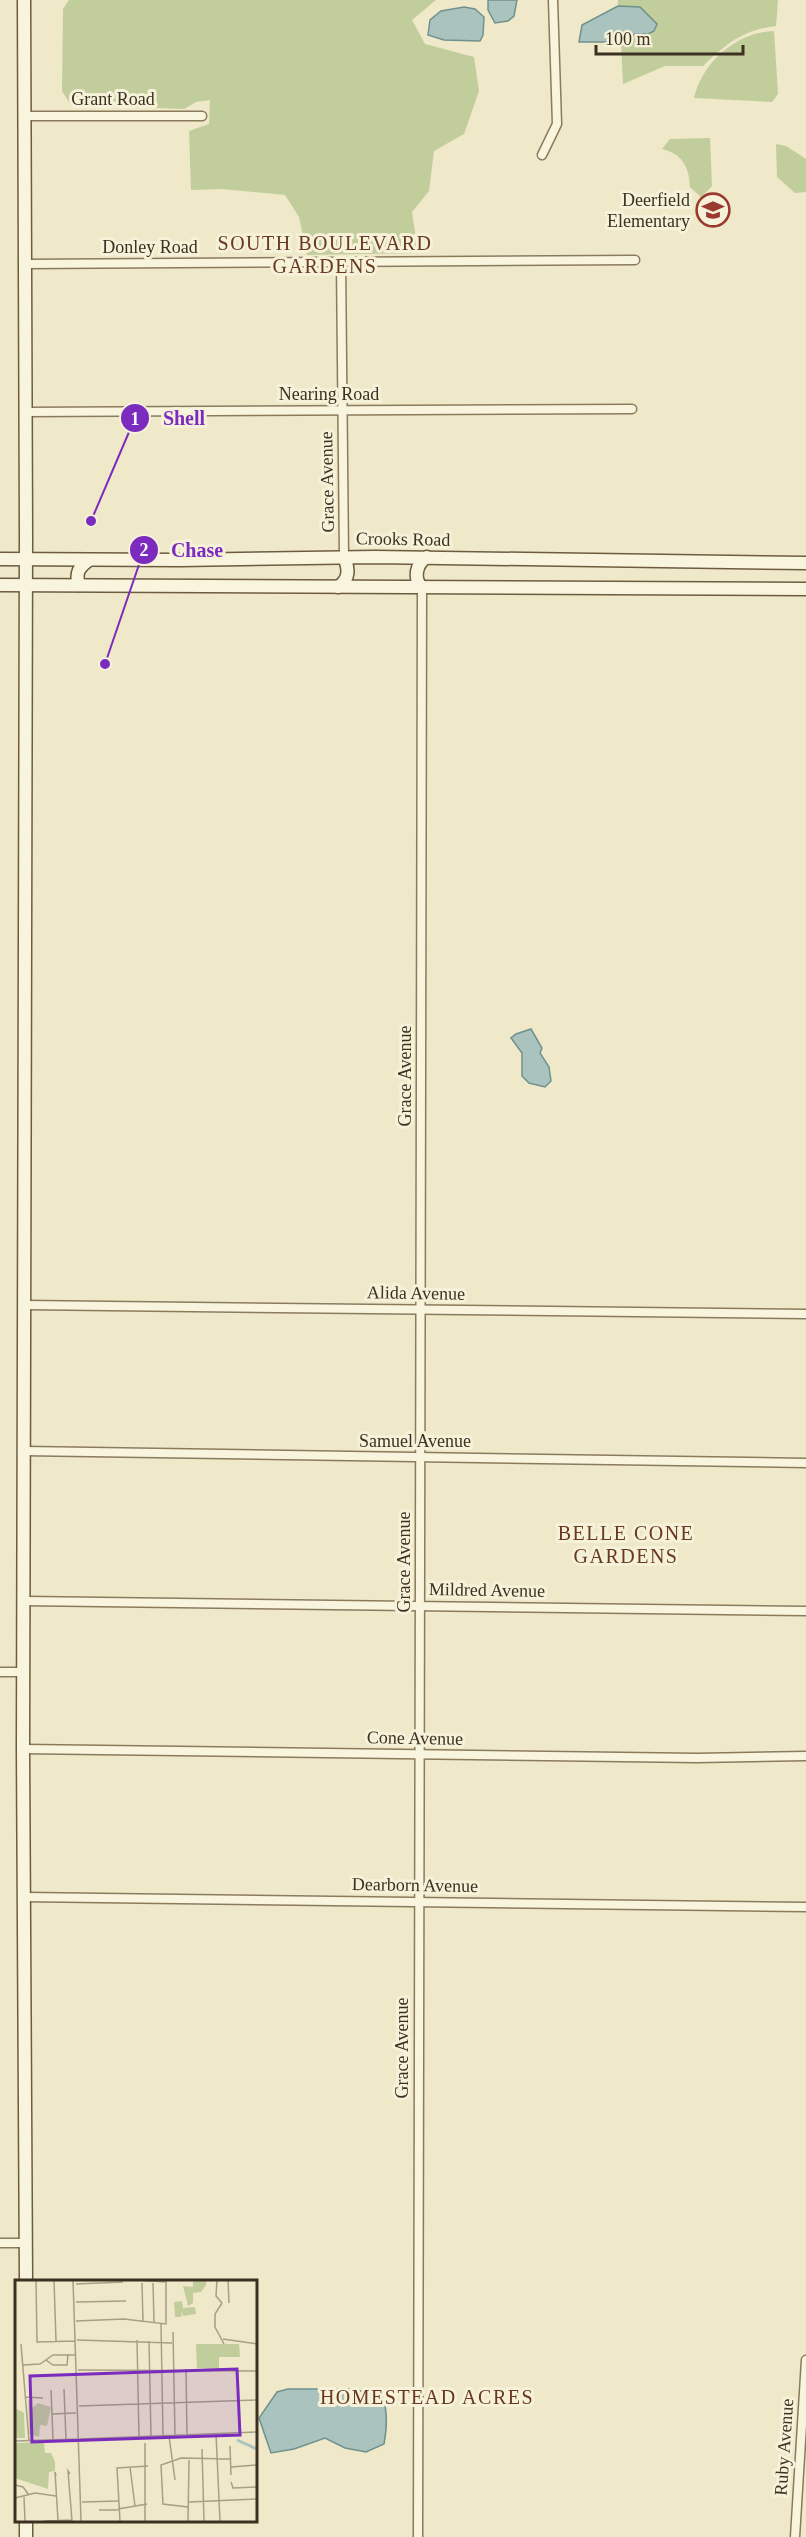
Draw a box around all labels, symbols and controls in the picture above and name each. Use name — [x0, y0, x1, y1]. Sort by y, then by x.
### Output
scale bar — [596, 18, 743, 56]
text: 100 m — [605, 29, 651, 49]
street label: Grant Road — [71, 89, 155, 109]
place label: Deerfield Elementary — [607, 190, 690, 231]
school or university icon: Deerfield Elementary — [695, 192, 731, 228]
district label: SOUTH BOULEVARD GARDENS — [218, 232, 432, 277]
street label: Donley Road — [102, 237, 198, 257]
street label: Nearing Road — [279, 384, 379, 404]
callout: Shell — [120, 399, 217, 437]
text: Shell — [163, 407, 206, 429]
text: 1 — [131, 409, 140, 429]
street label: Grace Avenue — [316, 431, 338, 533]
street label: Crooks Road — [356, 528, 450, 550]
callout: Chase — [129, 531, 235, 569]
text: Chase — [171, 539, 223, 561]
text: 2 — [140, 540, 149, 560]
street label: Grace Avenue — [395, 1025, 415, 1127]
street label: Alida Avenue — [367, 1282, 465, 1304]
street label: Samuel Avenue — [359, 1431, 471, 1451]
street label: Grace Avenue — [394, 1511, 414, 1613]
district label: BELLE CONE GARDENS — [558, 1522, 694, 1567]
street label: Mildred Avenue — [429, 1579, 545, 1601]
street label: Cone Avenue — [367, 1727, 463, 1749]
street label: Dearborn Avenue — [352, 1874, 478, 1896]
street label: Grace Avenue — [392, 1997, 412, 2099]
inset map — [15, 2280, 256, 2522]
district label: HOMESTEAD ACRES — [320, 2386, 534, 2408]
street label: Ruby Avenue — [771, 2398, 797, 2496]

